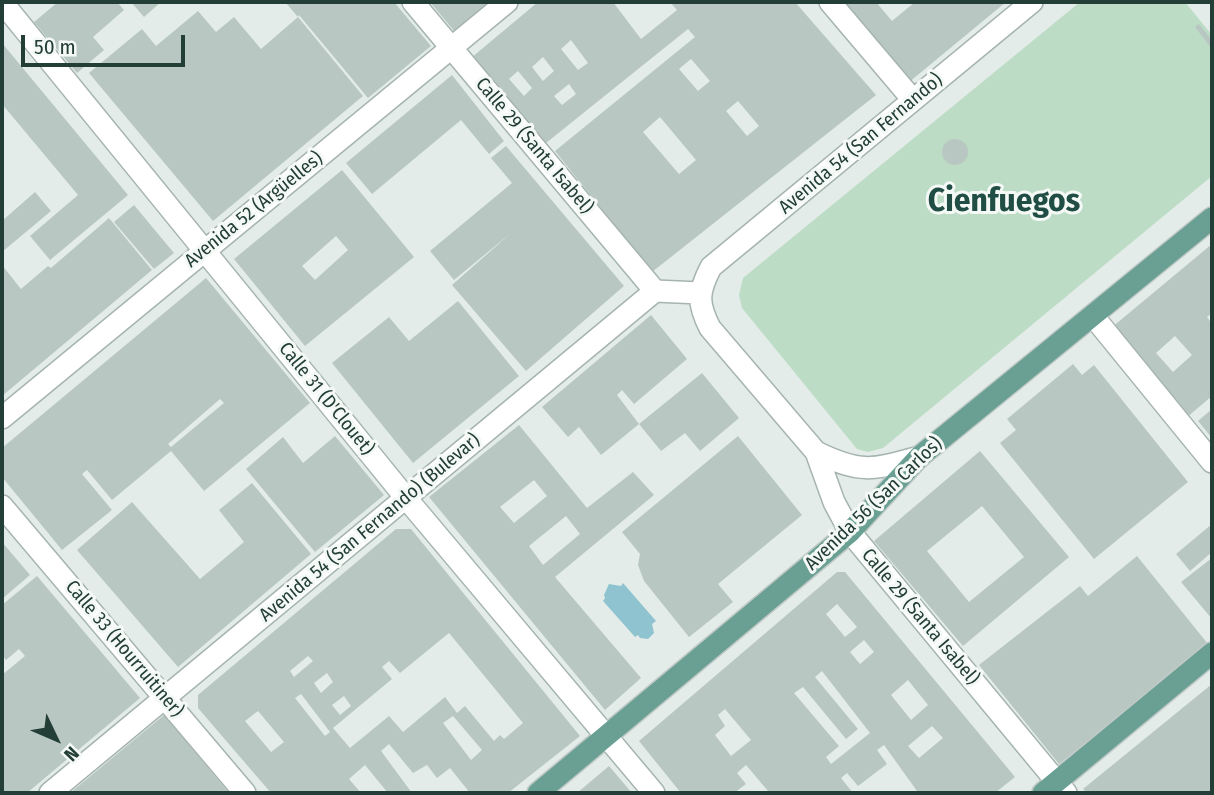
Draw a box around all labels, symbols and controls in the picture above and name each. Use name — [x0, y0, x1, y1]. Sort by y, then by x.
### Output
scale bar — [24, 21, 189, 65]
text: 50 m — [34, 34, 76, 60]
street label: Avenida 54 (San Fernando) — [775, 69, 947, 219]
street label: Calle 29 (Santa Isabel) — [470, 73, 598, 219]
street label: Avenida 52 (Argüelles) — [180, 147, 328, 273]
district label: Cienfuegos — [928, 182, 1080, 222]
street label: Calle 31 (D'Clouet) — [274, 338, 378, 460]
street label: Avenida 54 (San Fernando) (Bulevar) — [255, 429, 485, 627]
street label: Avenida 56 (San Carlos) — [801, 433, 947, 575]
street label: Calle 29 (Santa Isabel) — [856, 544, 984, 690]
street label: Calle 33 (Hourruitiner) — [60, 576, 188, 722]
north arrow — [21, 704, 91, 774]
text: N — [59, 742, 84, 766]

